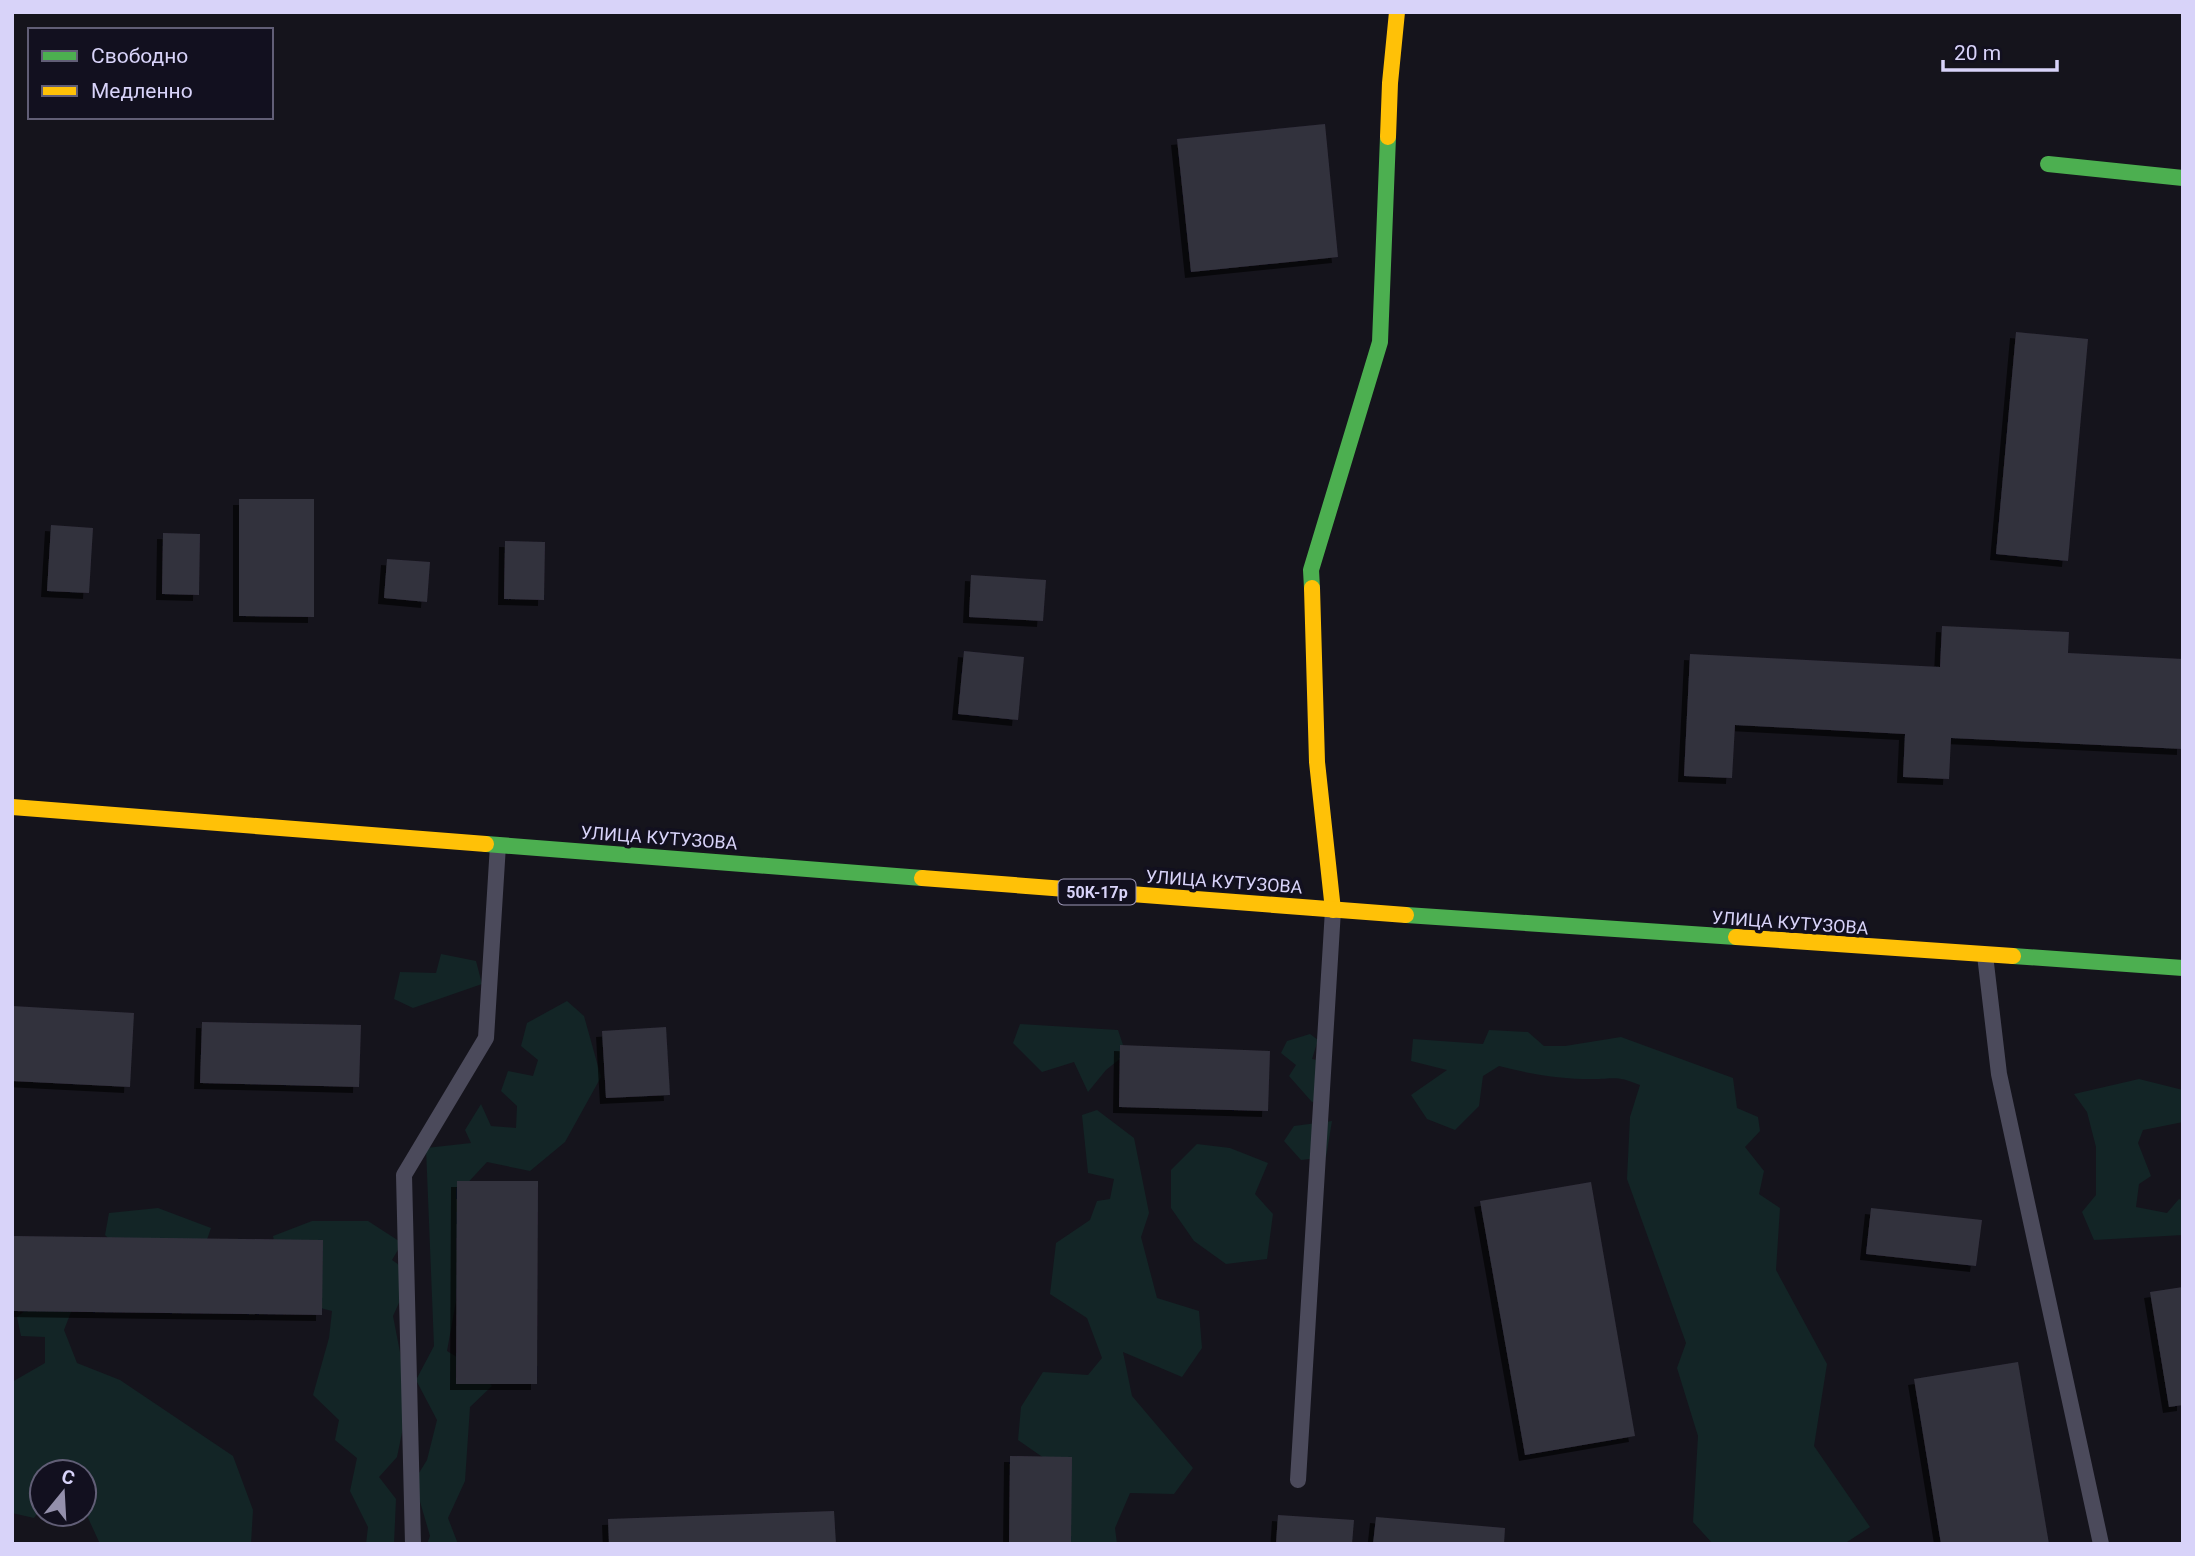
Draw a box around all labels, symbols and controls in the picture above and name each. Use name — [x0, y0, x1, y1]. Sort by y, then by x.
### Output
legend — [28, 28, 273, 119]
scale bar — [1943, 28, 2057, 72]
text: 20 m — [1954, 41, 2001, 65]
text: Свободно — [91, 44, 188, 68]
text: Медленно — [91, 79, 193, 103]
street label: УЛИЦА КУТУЗОВА — [580, 822, 738, 853]
street label: УЛИЦА КУТУЗОВА — [1145, 866, 1303, 897]
road number: 50К-17р — [1058, 880, 1136, 904]
street label: УЛИЦА КУТУЗОВА — [1711, 907, 1869, 938]
north arrow — [28, 1458, 98, 1528]
text: С — [59, 1464, 78, 1490]

